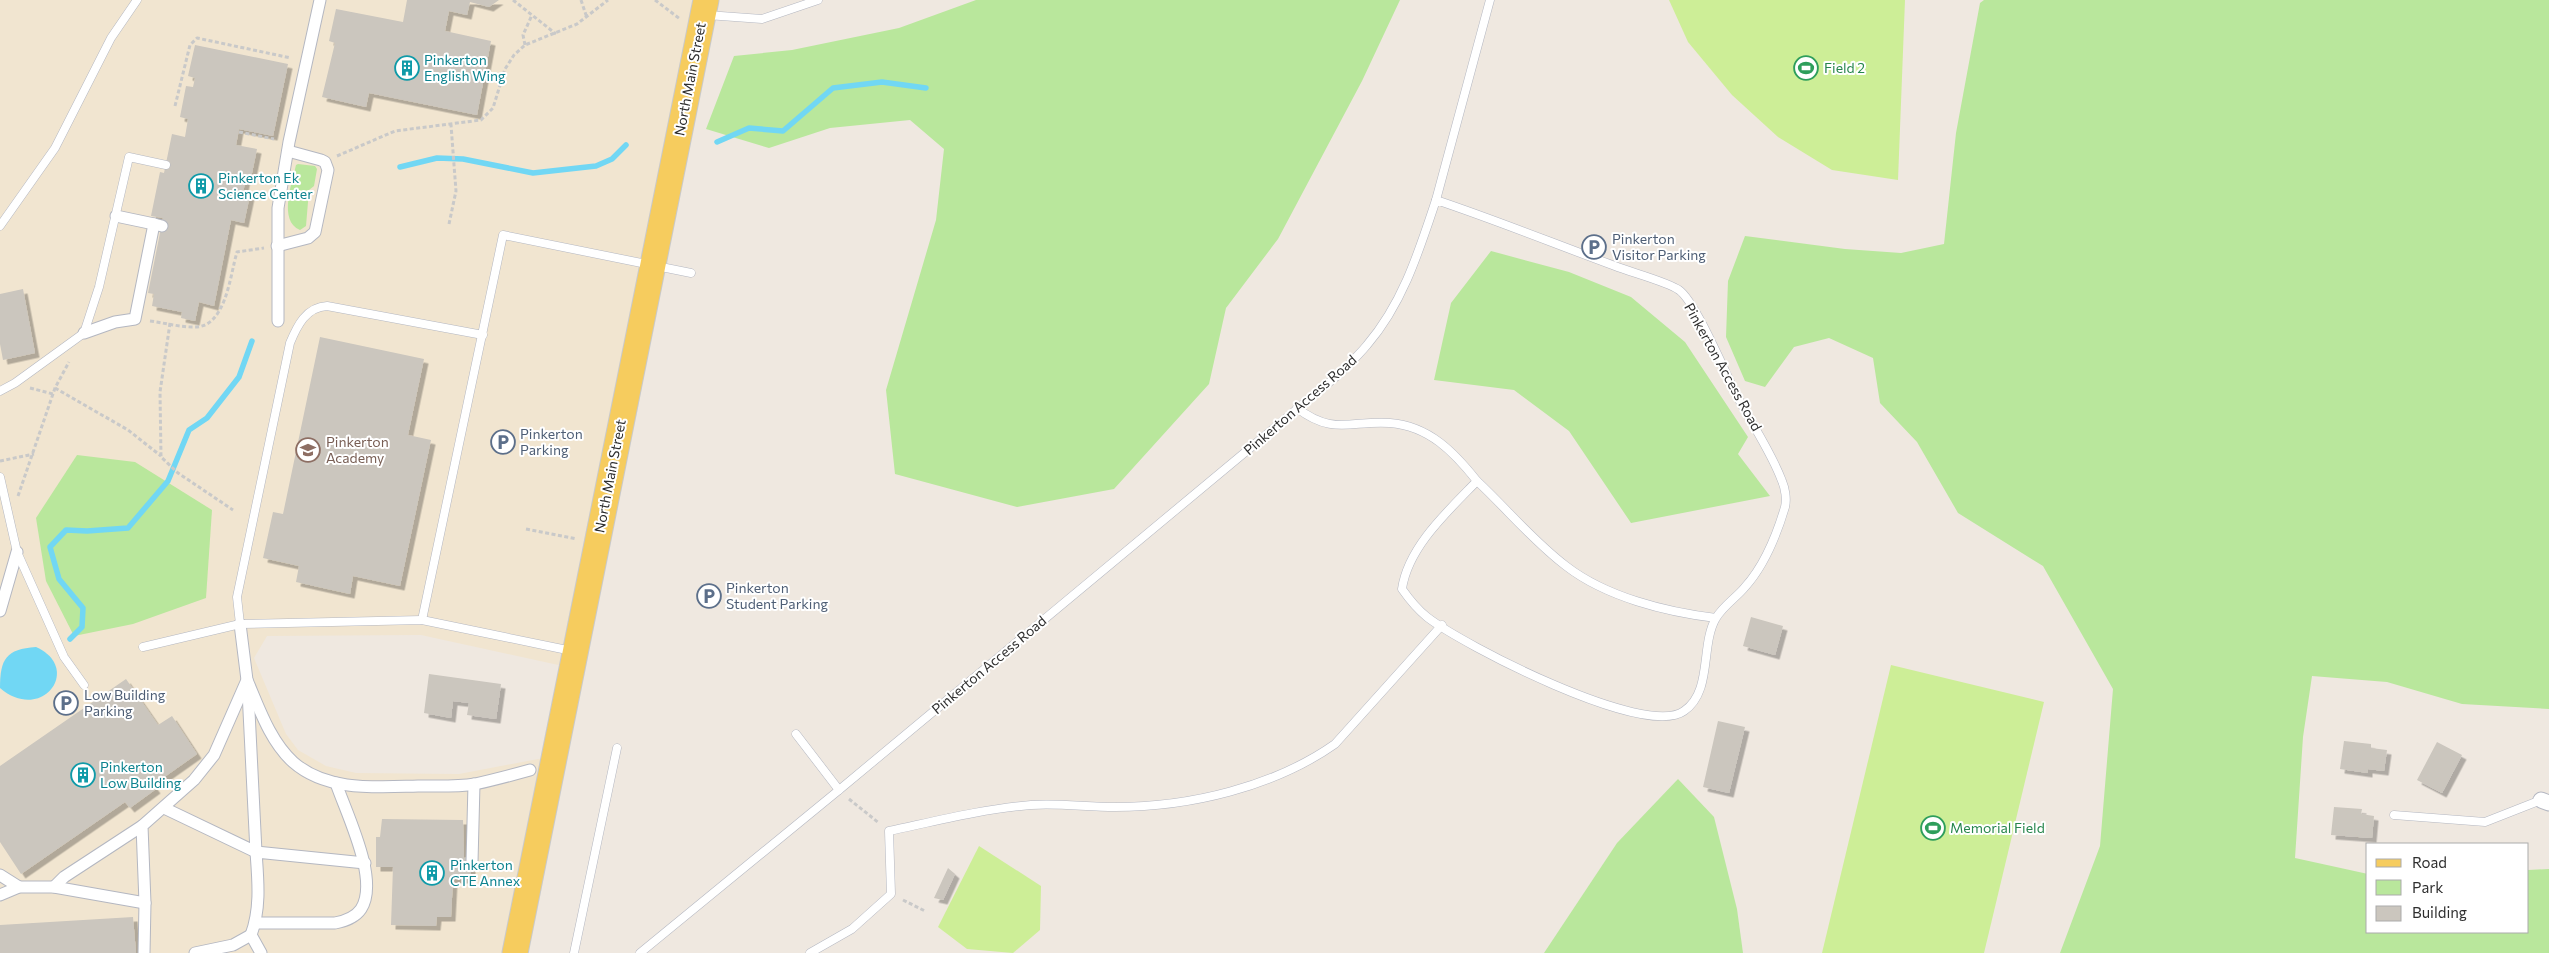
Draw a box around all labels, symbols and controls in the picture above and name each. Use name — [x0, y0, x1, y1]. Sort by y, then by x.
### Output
street label: North Main Street — [670, 20, 709, 137]
place label: Pinkerton English Wing — [424, 51, 506, 84]
building icon: Pinkerton English Wing — [394, 55, 420, 81]
sports icon: Field 2 — [1793, 55, 1819, 81]
place label: Field 2 — [1824, 59, 1865, 76]
place label: Pinkerton Ek Science Center — [218, 169, 313, 202]
building icon: Pinkerton Ek Science Center — [188, 173, 214, 199]
place label: Pinkerton Visitor Parking — [1612, 230, 1706, 263]
parking icon: Pinkerton Visitor Parking — [1581, 234, 1607, 260]
street label: Pinkerton Access Road — [1681, 300, 1766, 434]
street label: Pinkerton Access Road — [1240, 351, 1360, 458]
street label: North Main Street — [590, 417, 629, 534]
place label: Pinkerton Parking — [520, 425, 583, 458]
parking icon: Pinkerton Parking — [490, 429, 516, 455]
place label: Pinkerton Academy — [326, 433, 389, 466]
school or university icon: Pinkerton Academy — [295, 437, 321, 463]
place label: Pinkerton Student Parking — [726, 579, 828, 612]
parking icon: Pinkerton Student Parking — [696, 583, 722, 609]
street label: Pinkerton Access Road — [928, 612, 1049, 717]
place label: Low Building Parking — [84, 686, 166, 719]
parking icon: Low Building Parking — [53, 690, 79, 716]
place label: Pinkerton Low Building — [100, 758, 182, 791]
building icon: Pinkerton Low Building — [70, 762, 96, 788]
sports icon: Memorial Field — [1920, 815, 1946, 841]
place label: Memorial Field — [1950, 819, 2045, 836]
legend — [2366, 843, 2529, 933]
text: Road — [2412, 853, 2447, 871]
place label: Pinkerton CTE Annex — [450, 856, 521, 889]
building icon: Pinkerton CTE Annex — [419, 860, 445, 886]
text: Park — [2412, 878, 2443, 896]
text: Building — [2412, 903, 2467, 921]

